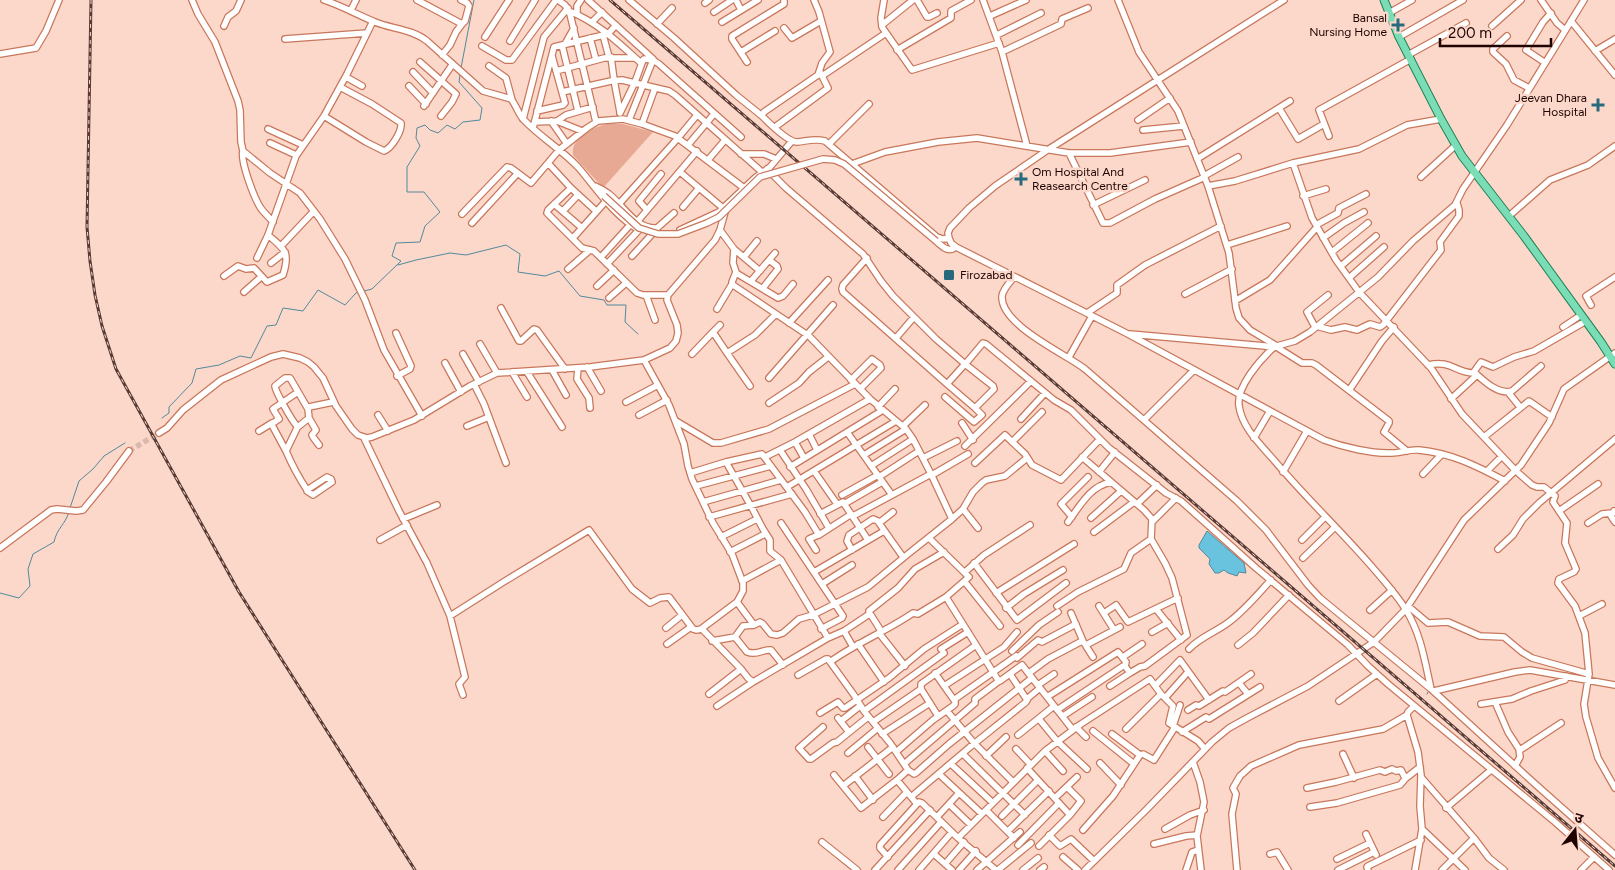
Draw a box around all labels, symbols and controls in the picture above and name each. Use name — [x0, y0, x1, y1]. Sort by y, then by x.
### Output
place label: Bansal Nursing Home — [1309, 11, 1387, 39]
scale bar — [1440, 15, 1551, 47]
marker: Bansal Nursing Home — [1391, 18, 1405, 32]
text: 200 m — [1448, 24, 1492, 42]
place label: Jeevan Dhara Hospital — [1515, 91, 1587, 119]
marker: Jeevan Dhara Hospital — [1591, 98, 1605, 112]
place label: Om Hospital And Reasearch Centre — [1032, 165, 1128, 193]
marker: Om Hospital And Reasearch Centre — [1014, 172, 1028, 186]
marker: Firozabad — [942, 268, 956, 282]
place label: Firozabad — [960, 268, 1013, 282]
north arrow — [1550, 805, 1600, 855]
text: उ — [1572, 809, 1586, 828]

